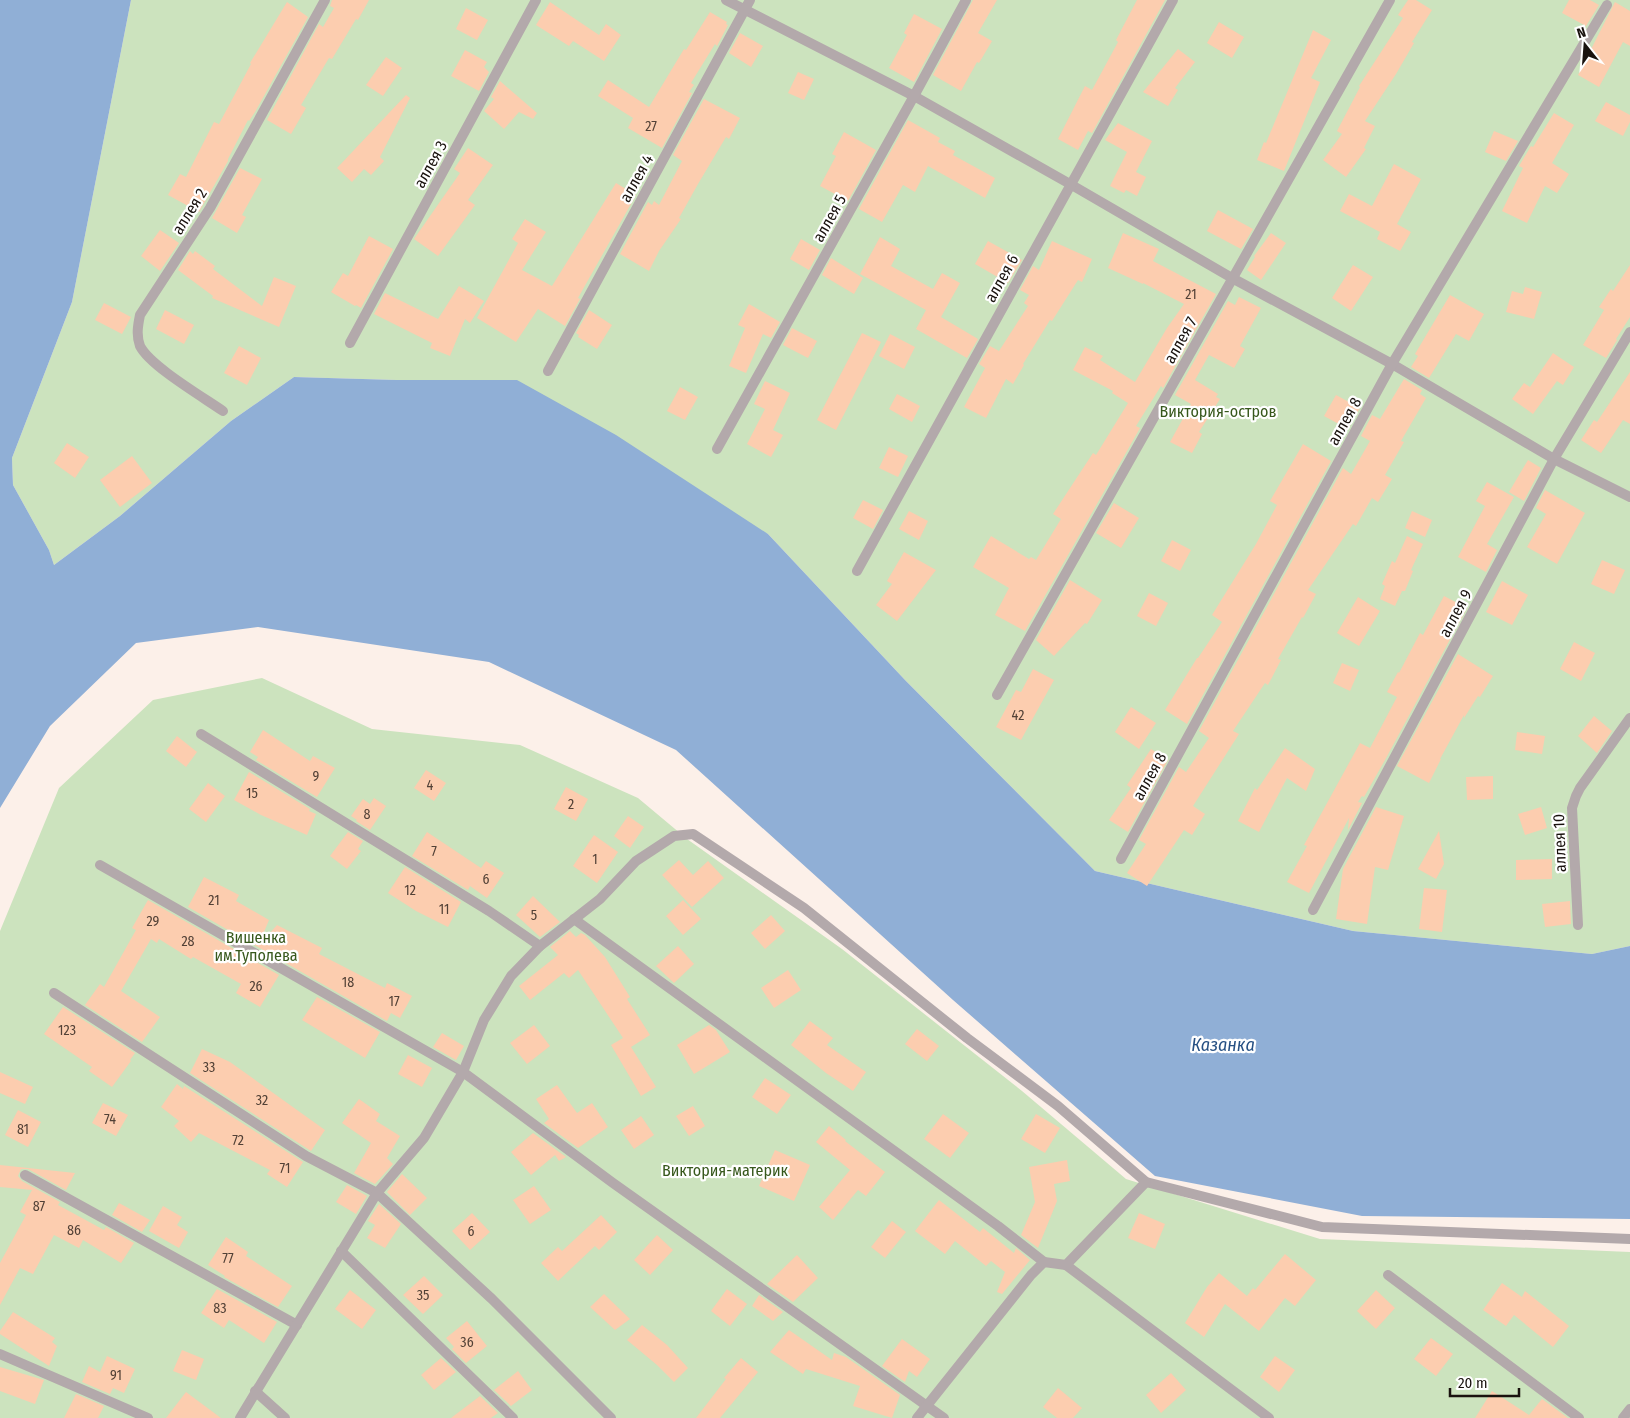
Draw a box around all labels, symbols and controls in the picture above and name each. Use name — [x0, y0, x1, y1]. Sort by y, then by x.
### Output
north arrow — [1560, 20, 1610, 70]
text: N — [1575, 24, 1588, 42]
house number: 27 — [645, 118, 657, 135]
street label: аллея 3 — [410, 137, 451, 191]
street label: аллея 4 — [616, 151, 657, 205]
street label: аллея 2 — [168, 185, 211, 238]
street label: аллея 5 — [809, 191, 850, 245]
street label: аллея 6 — [981, 251, 1022, 305]
house number: 21 — [1185, 286, 1197, 303]
street label: аллея 7 — [1160, 313, 1201, 367]
street label: аллея 8 — [1324, 394, 1365, 448]
park label: Виктория-остров — [1159, 402, 1277, 421]
street label: аллея 9 — [1435, 586, 1476, 640]
house number: 42 — [1012, 707, 1024, 724]
street label: аллея 8 — [1129, 749, 1170, 803]
house number: 9 — [313, 768, 320, 785]
house number: 4 — [427, 777, 434, 794]
house number: 15 — [246, 785, 258, 802]
house number: 2 — [568, 796, 574, 813]
house number: 8 — [364, 806, 371, 823]
street label: аллея 10 — [1549, 814, 1570, 872]
house number: 7 — [431, 843, 437, 860]
house number: 1 — [592, 851, 598, 868]
house number: 6 — [483, 871, 490, 888]
house number: 12 — [404, 882, 416, 899]
house number: 21 — [208, 892, 220, 909]
house number: 11 — [439, 901, 449, 918]
house number: 5 — [531, 907, 537, 924]
house number: 29 — [147, 913, 160, 930]
park label: Вишенка им.Туполева — [214, 928, 298, 965]
house number: 28 — [181, 933, 195, 950]
house number: 18 — [342, 974, 354, 991]
house number: 26 — [249, 978, 263, 995]
house number: 17 — [388, 993, 400, 1010]
house number: 123 — [58, 1022, 76, 1039]
water label: Казанка — [1191, 1034, 1255, 1056]
house number: 33 — [203, 1059, 215, 1076]
house number: 32 — [256, 1092, 268, 1109]
house number: 74 — [104, 1111, 116, 1128]
house number: 81 — [17, 1121, 29, 1138]
house number: 72 — [232, 1132, 244, 1149]
house number: 71 — [280, 1160, 290, 1177]
park label: Виктория-материк — [662, 1161, 789, 1180]
house number: 87 — [33, 1198, 46, 1215]
house number: 86 — [67, 1222, 81, 1239]
house number: 6 — [468, 1223, 475, 1240]
house number: 77 — [222, 1250, 234, 1267]
house number: 35 — [417, 1287, 429, 1304]
house number: 83 — [213, 1300, 227, 1317]
house number: 36 — [460, 1334, 474, 1351]
scale bar — [1450, 1366, 1519, 1398]
house number: 91 — [110, 1367, 122, 1384]
text: 20 m — [1458, 1374, 1488, 1392]

